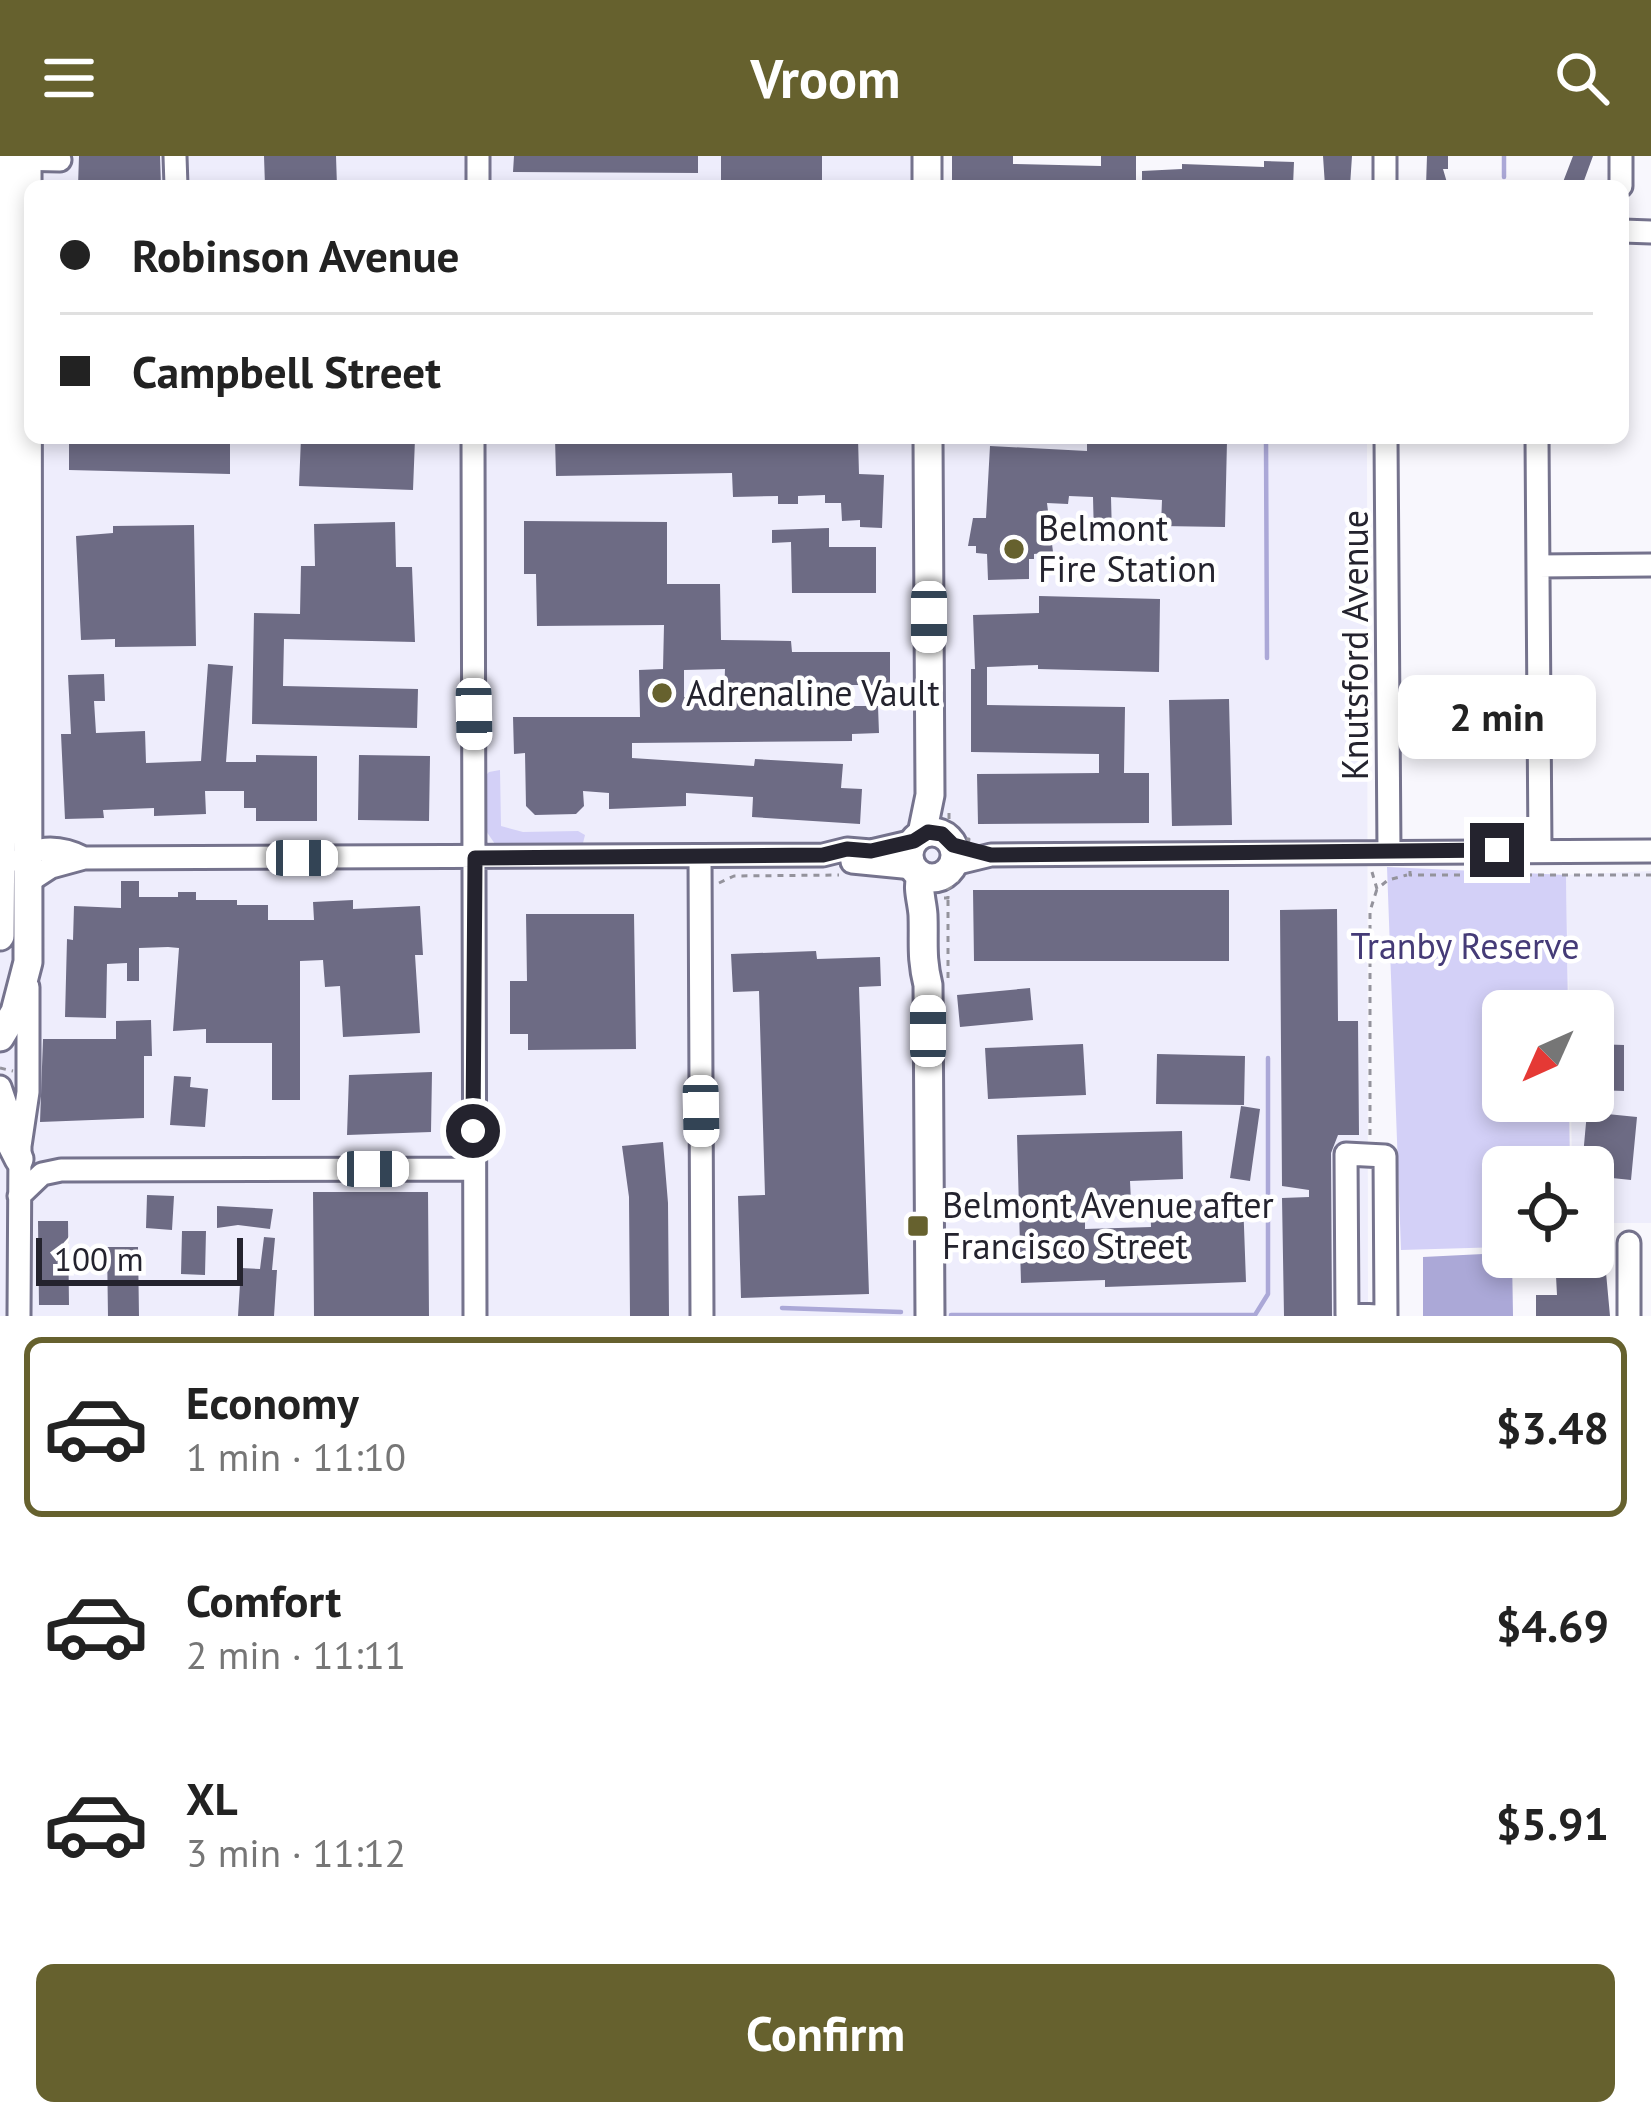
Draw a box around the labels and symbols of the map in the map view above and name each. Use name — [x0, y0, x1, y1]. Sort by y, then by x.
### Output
place label: Belmont Fire Station — [1038, 504, 1216, 592]
street label: Knutsford Avenue — [1331, 510, 1378, 780]
marker: Belmont Fire Station — [1001, 536, 1027, 562]
car — [911, 581, 947, 653]
place label: Adrenaline Vault — [686, 669, 940, 716]
callout: 2 min — [1398, 676, 1596, 760]
car — [455, 678, 493, 750]
marker: Adrenaline Vault — [649, 680, 675, 706]
route end — [1470, 823, 1524, 877]
car — [266, 840, 338, 876]
park label: Tranby Reserve — [1351, 922, 1580, 969]
north arrow — [1482, 990, 1614, 1122]
car — [910, 995, 946, 1067]
car — [682, 1075, 720, 1147]
route start — [446, 1104, 500, 1158]
car — [337, 1151, 409, 1187]
place label: Belmont Avenue after Francisco Street — [942, 1181, 1274, 1269]
marker: Belmont Avenue after Francisco Street — [905, 1213, 931, 1239]
scale bar — [36, 1232, 243, 1285]

